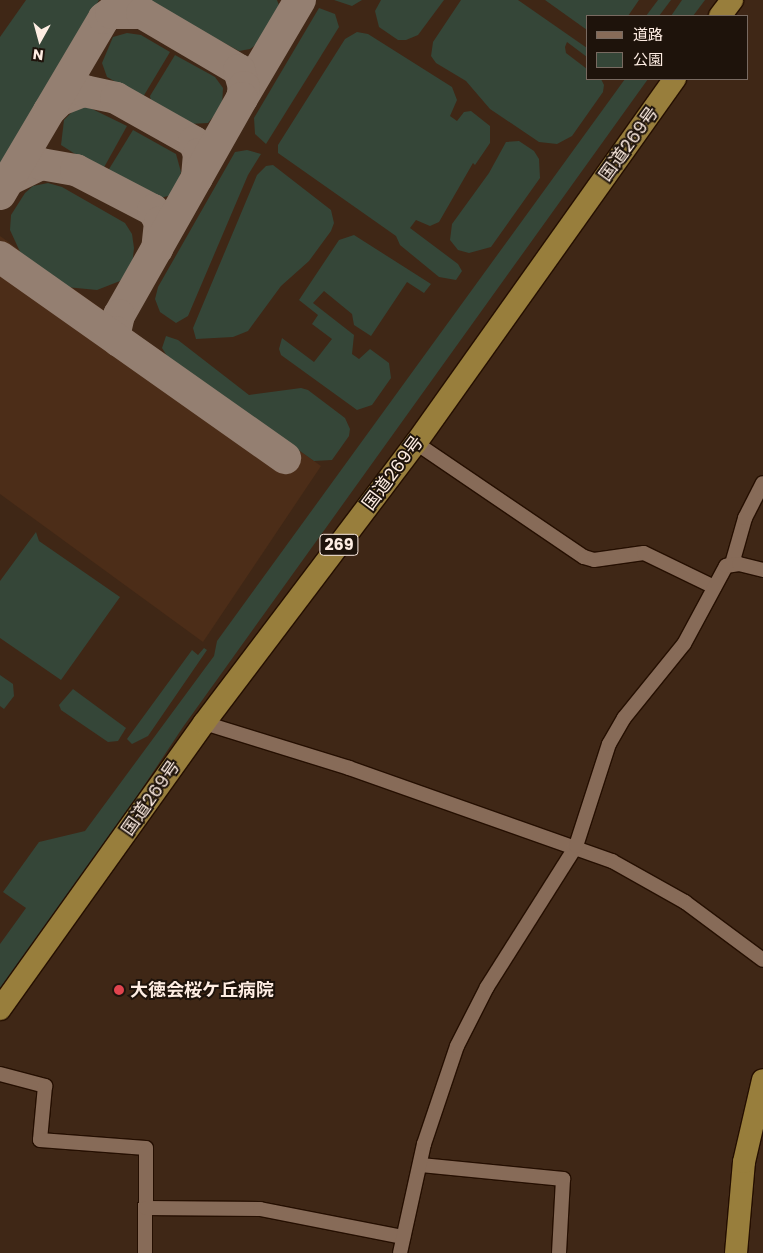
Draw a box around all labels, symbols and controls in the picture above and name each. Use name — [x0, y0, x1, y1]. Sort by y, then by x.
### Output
north arrow — [15, 15, 65, 65]
legend — [586, 15, 748, 80]
text: 道路 — [633, 24, 663, 45]
text: N — [32, 44, 45, 65]
text: 公園 — [633, 49, 663, 70]
street label: 国道269号 — [595, 102, 663, 186]
street label: 国道269号 — [358, 432, 428, 514]
road number: 269 — [319, 532, 359, 558]
street label: 国道269号 — [117, 756, 185, 840]
place label: 大徳会桜ケ丘病院 — [130, 979, 274, 1001]
marker: 大徳会桜ケ丘病院 — [112, 983, 126, 997]

